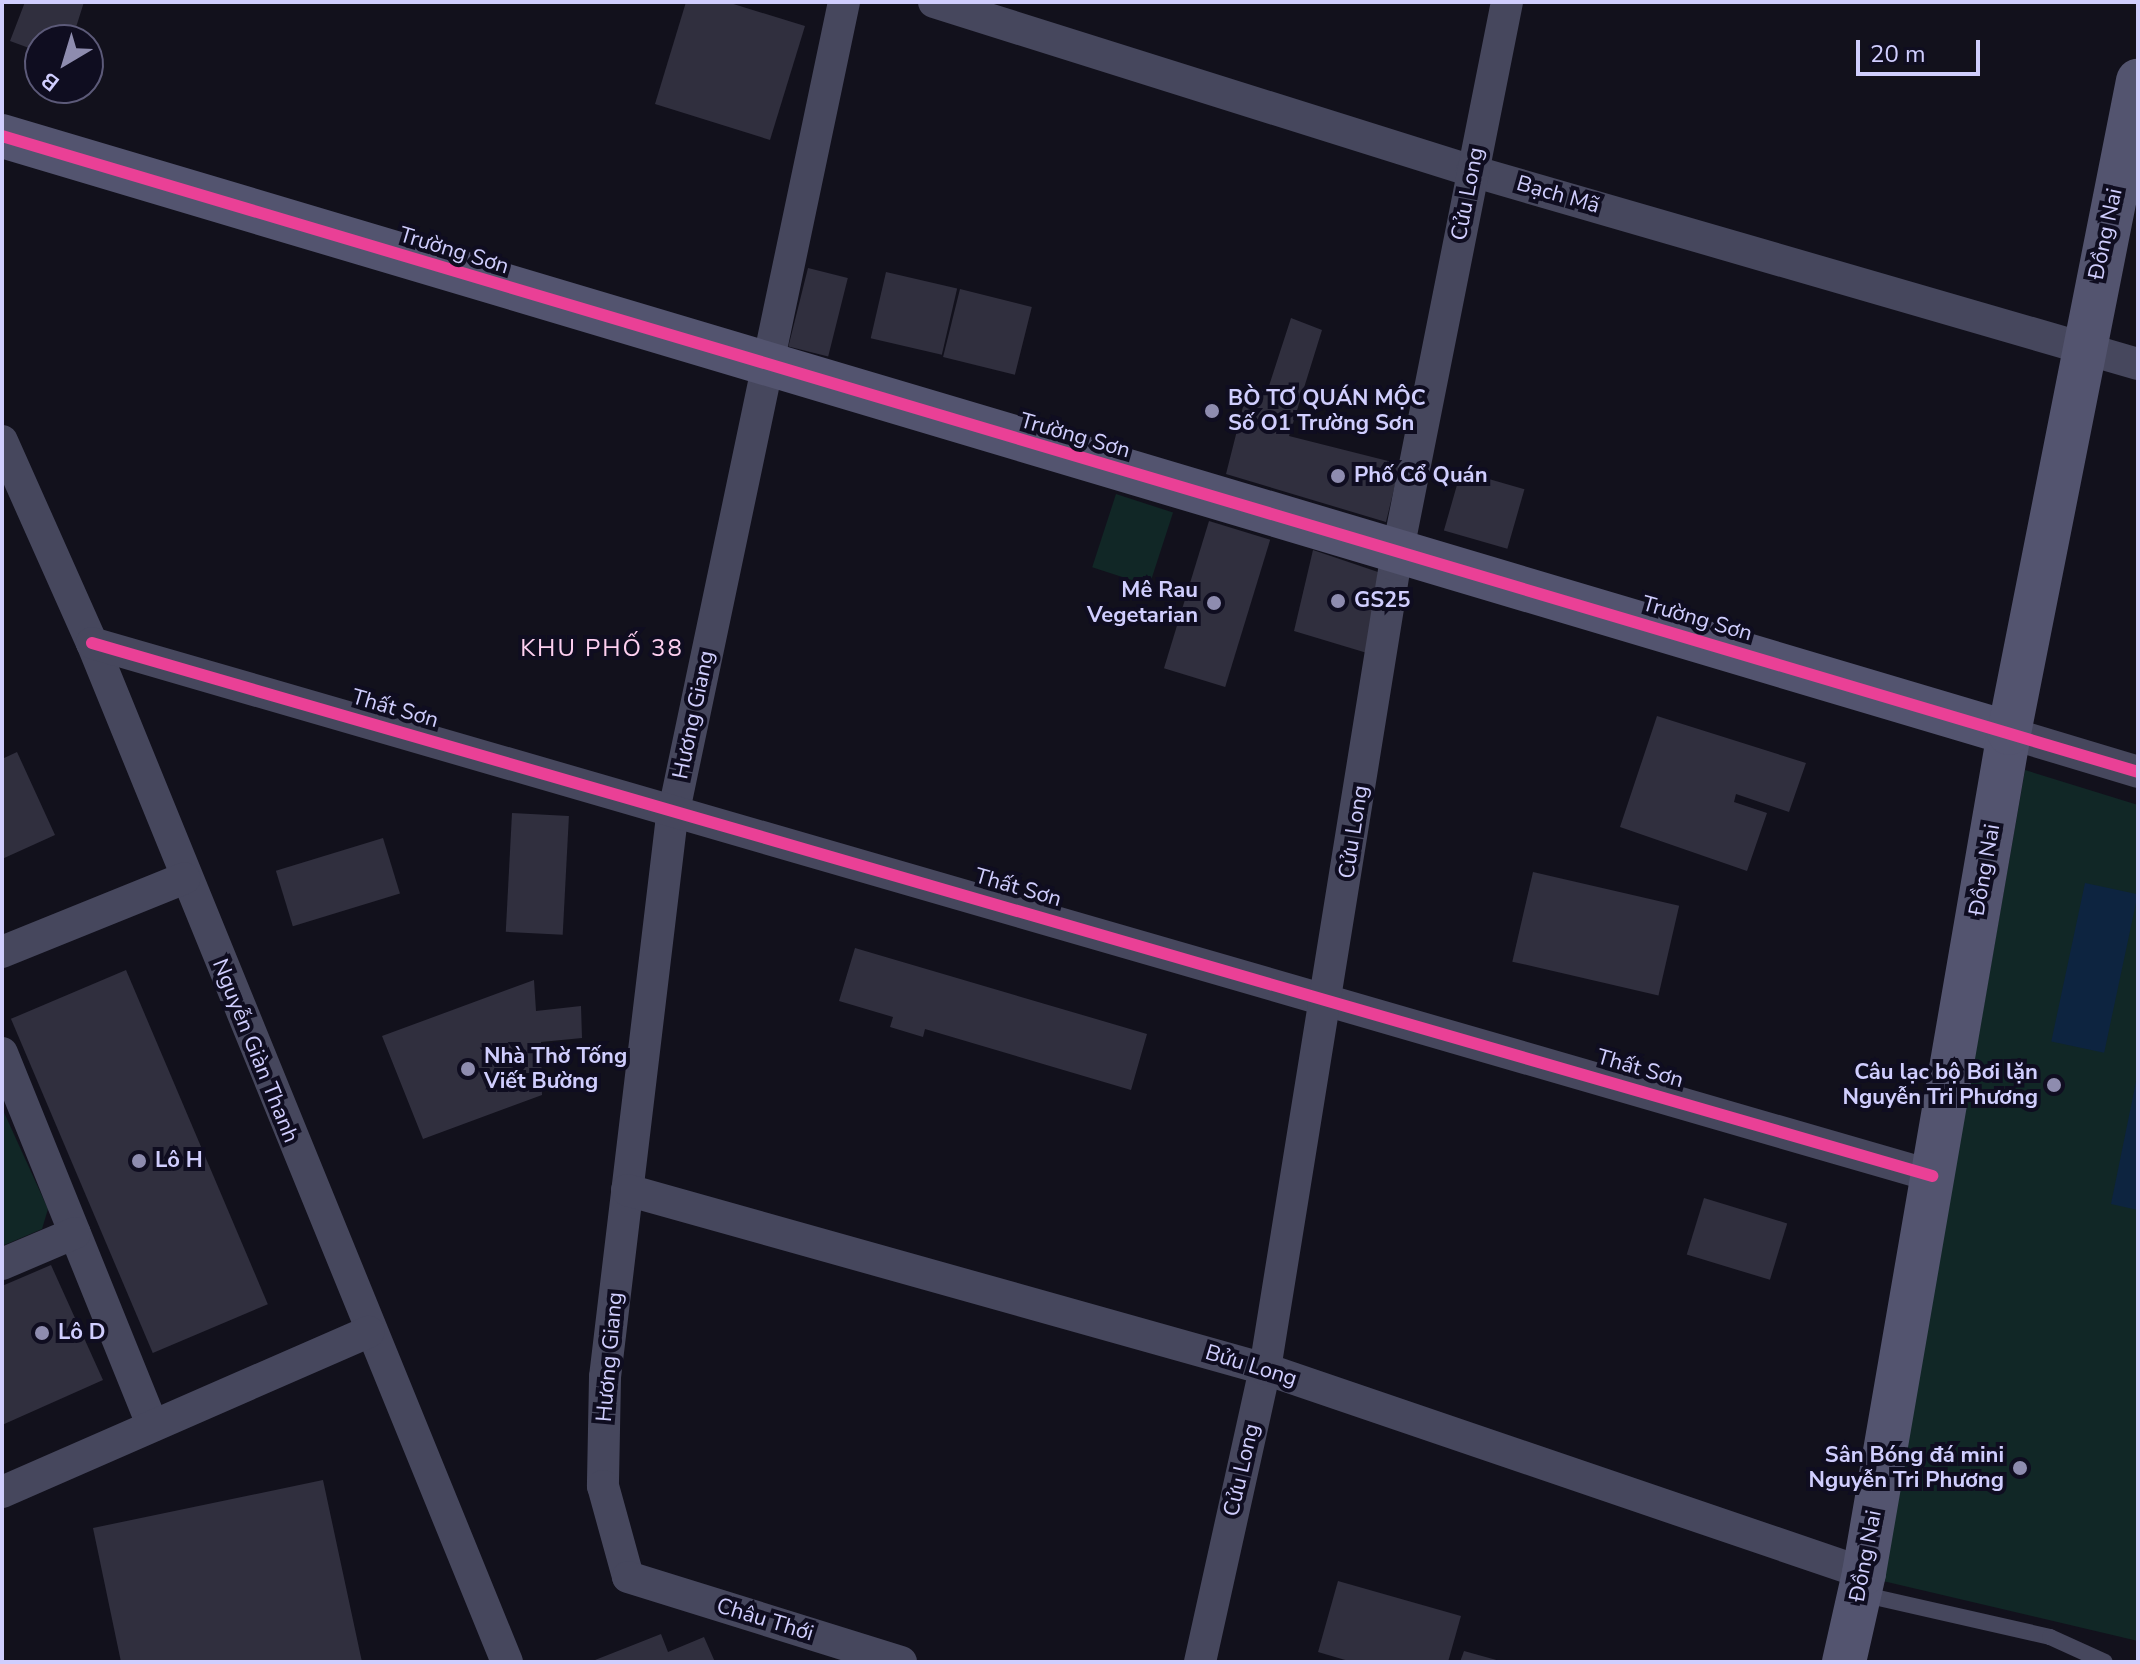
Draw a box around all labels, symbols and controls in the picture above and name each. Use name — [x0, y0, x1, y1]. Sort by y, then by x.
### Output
north arrow — [24, 24, 104, 104]
scale bar — [1860, 24, 1984, 74]
text: 20 m — [1870, 38, 1926, 70]
text: B — [35, 65, 66, 98]
street label: Cửu Long — [1446, 145, 1490, 243]
street label: Bạch Mã — [1513, 171, 1603, 219]
street label: Đồng Nai — [2083, 186, 2129, 282]
street label: Trường Sơn — [396, 222, 512, 280]
place label: BÒ TƠ QUÁN MỘC Số O1 Trường Sơn — [1228, 385, 1426, 436]
marker: BÒ TƠ QUÁN MỘC Số O1 Trường Sơn — [1203, 402, 1221, 420]
street label: Trường Sơn — [1017, 408, 1133, 464]
place label: Phố Cổ Quán — [1354, 463, 1488, 489]
marker: Phố Cổ Quán — [1329, 467, 1347, 485]
place label: Mê Rau Vegetarian — [1087, 577, 1198, 628]
place label: GS25 — [1354, 588, 1410, 614]
street label: Trường Sơn — [1639, 591, 1755, 647]
marker: GS25 — [1329, 592, 1347, 610]
marker: Mê Rau Vegetarian — [1205, 594, 1223, 612]
district label: KHU PHỐ 38 — [520, 635, 684, 663]
street label: Hương Giang — [668, 648, 720, 782]
street label: Thất Sơn — [349, 684, 441, 734]
street label: Cửu Long — [1334, 783, 1374, 881]
street label: Đồng Nai — [1964, 822, 2006, 918]
street label: Thất Sơn — [972, 863, 1064, 913]
street label: Nguyễn Giàn Thanh — [206, 955, 304, 1147]
place label: Nhà Thờ Tống Viết Bường — [484, 1043, 627, 1094]
street label: Thất Sơn — [1594, 1044, 1686, 1094]
place label: Câu lạc bộ Bơi lặn Nguyễn Tri Phương — [1843, 1059, 2038, 1110]
marker: Nhà Thờ Tống Viết Bường — [459, 1060, 477, 1078]
marker: Câu lạc bộ Bơi lặn Nguyễn Tri Phương — [2045, 1076, 2063, 1094]
place label: Lô H — [155, 1148, 203, 1174]
marker: Lô H — [130, 1152, 148, 1170]
street label: Hương Giang — [591, 1291, 629, 1423]
place label: Lô D — [58, 1320, 106, 1346]
marker: Lô D — [33, 1324, 51, 1342]
street label: Bửu Long — [1202, 1340, 1300, 1392]
street label: Cửu Long — [1219, 1421, 1265, 1519]
place label: Sân Bóng đá mini Nguyễn Tri Phương — [1809, 1442, 2004, 1494]
marker: Sân Bóng đá mini Nguyễn Tri Phương — [2011, 1459, 2029, 1477]
street label: Đồng Nai — [1844, 1508, 1888, 1604]
street label: Châu Thới — [713, 1593, 817, 1647]

